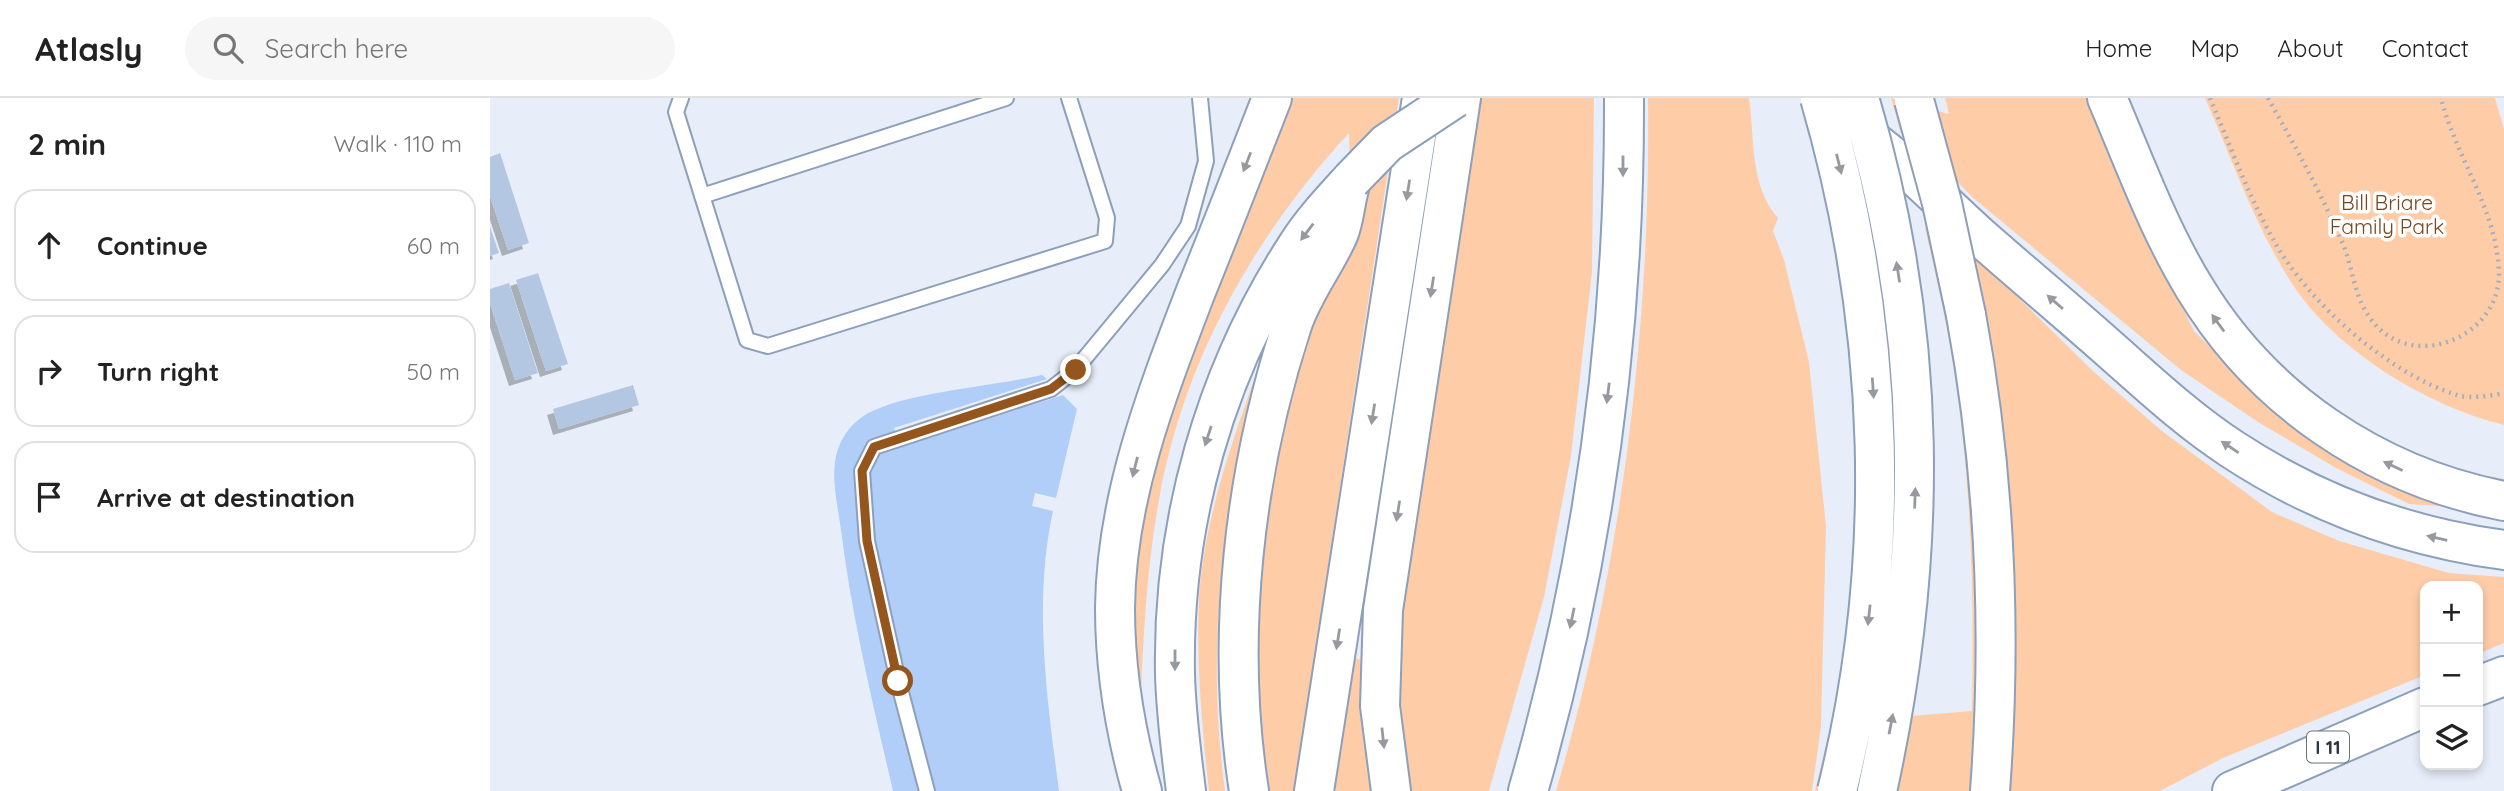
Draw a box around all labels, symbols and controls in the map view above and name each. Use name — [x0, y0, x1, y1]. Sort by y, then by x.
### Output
search box — [185, 17, 675, 80]
text: Atlasly — [35, 28, 143, 69]
icon: search — [209, 29, 247, 67]
text: Search here — [265, 32, 408, 65]
text: Home — [2085, 33, 2152, 63]
text: Map — [2190, 33, 2239, 63]
text: About — [2277, 33, 2344, 63]
text: Contact — [2382, 33, 2469, 63]
text: 2 min — [28, 125, 106, 163]
text: Walk · 110 m — [333, 129, 462, 158]
one-way arrow — [1241, 151, 1252, 172]
one-way arrow — [1834, 153, 1845, 175]
one-way arrow — [1618, 155, 1629, 177]
one-way arrow — [1402, 179, 1413, 201]
park label: Bill Briare Family Park — [2330, 189, 2444, 239]
one-way arrow — [1300, 223, 1314, 241]
icon: ahead — [30, 226, 68, 264]
text: Continue — [97, 229, 208, 262]
text: 60 m — [407, 231, 460, 260]
one-way arrow — [1893, 261, 1904, 283]
one-way arrow — [1427, 276, 1438, 298]
one-way arrow — [2046, 294, 2064, 310]
one-way arrow — [2212, 314, 2226, 332]
icon: right — [30, 352, 68, 390]
route end — [1060, 354, 1091, 385]
text: Turn right — [97, 355, 219, 388]
text: 50 m — [407, 357, 460, 386]
one-way arrow — [1868, 377, 1879, 399]
one-way arrow — [1603, 382, 1614, 404]
one-way arrow — [1367, 404, 1378, 426]
one-way arrow — [1203, 426, 1213, 447]
one-way arrow — [2221, 440, 2239, 454]
one-way arrow — [1129, 456, 1140, 478]
one-way arrow — [2382, 460, 2403, 471]
icon: arrive — [30, 478, 68, 516]
text: Arrive at destination — [97, 481, 355, 514]
one-way arrow — [1910, 487, 1921, 509]
one-way arrow — [1392, 501, 1403, 523]
one-way arrow — [2426, 533, 2448, 544]
map controls — [2420, 581, 2483, 770]
button: + — [2420, 581, 2483, 644]
one-way arrow — [1863, 605, 1874, 627]
one-way arrow — [1566, 607, 1577, 629]
one-way arrow — [1332, 628, 1343, 650]
button: − — [2420, 644, 2483, 707]
one-way arrow — [1169, 649, 1181, 671]
route start — [882, 665, 913, 696]
button: layers — [2420, 707, 2483, 770]
one-way arrow — [1886, 713, 1897, 735]
one-way arrow — [1378, 727, 1389, 749]
road number: I 11 — [2307, 732, 2349, 762]

